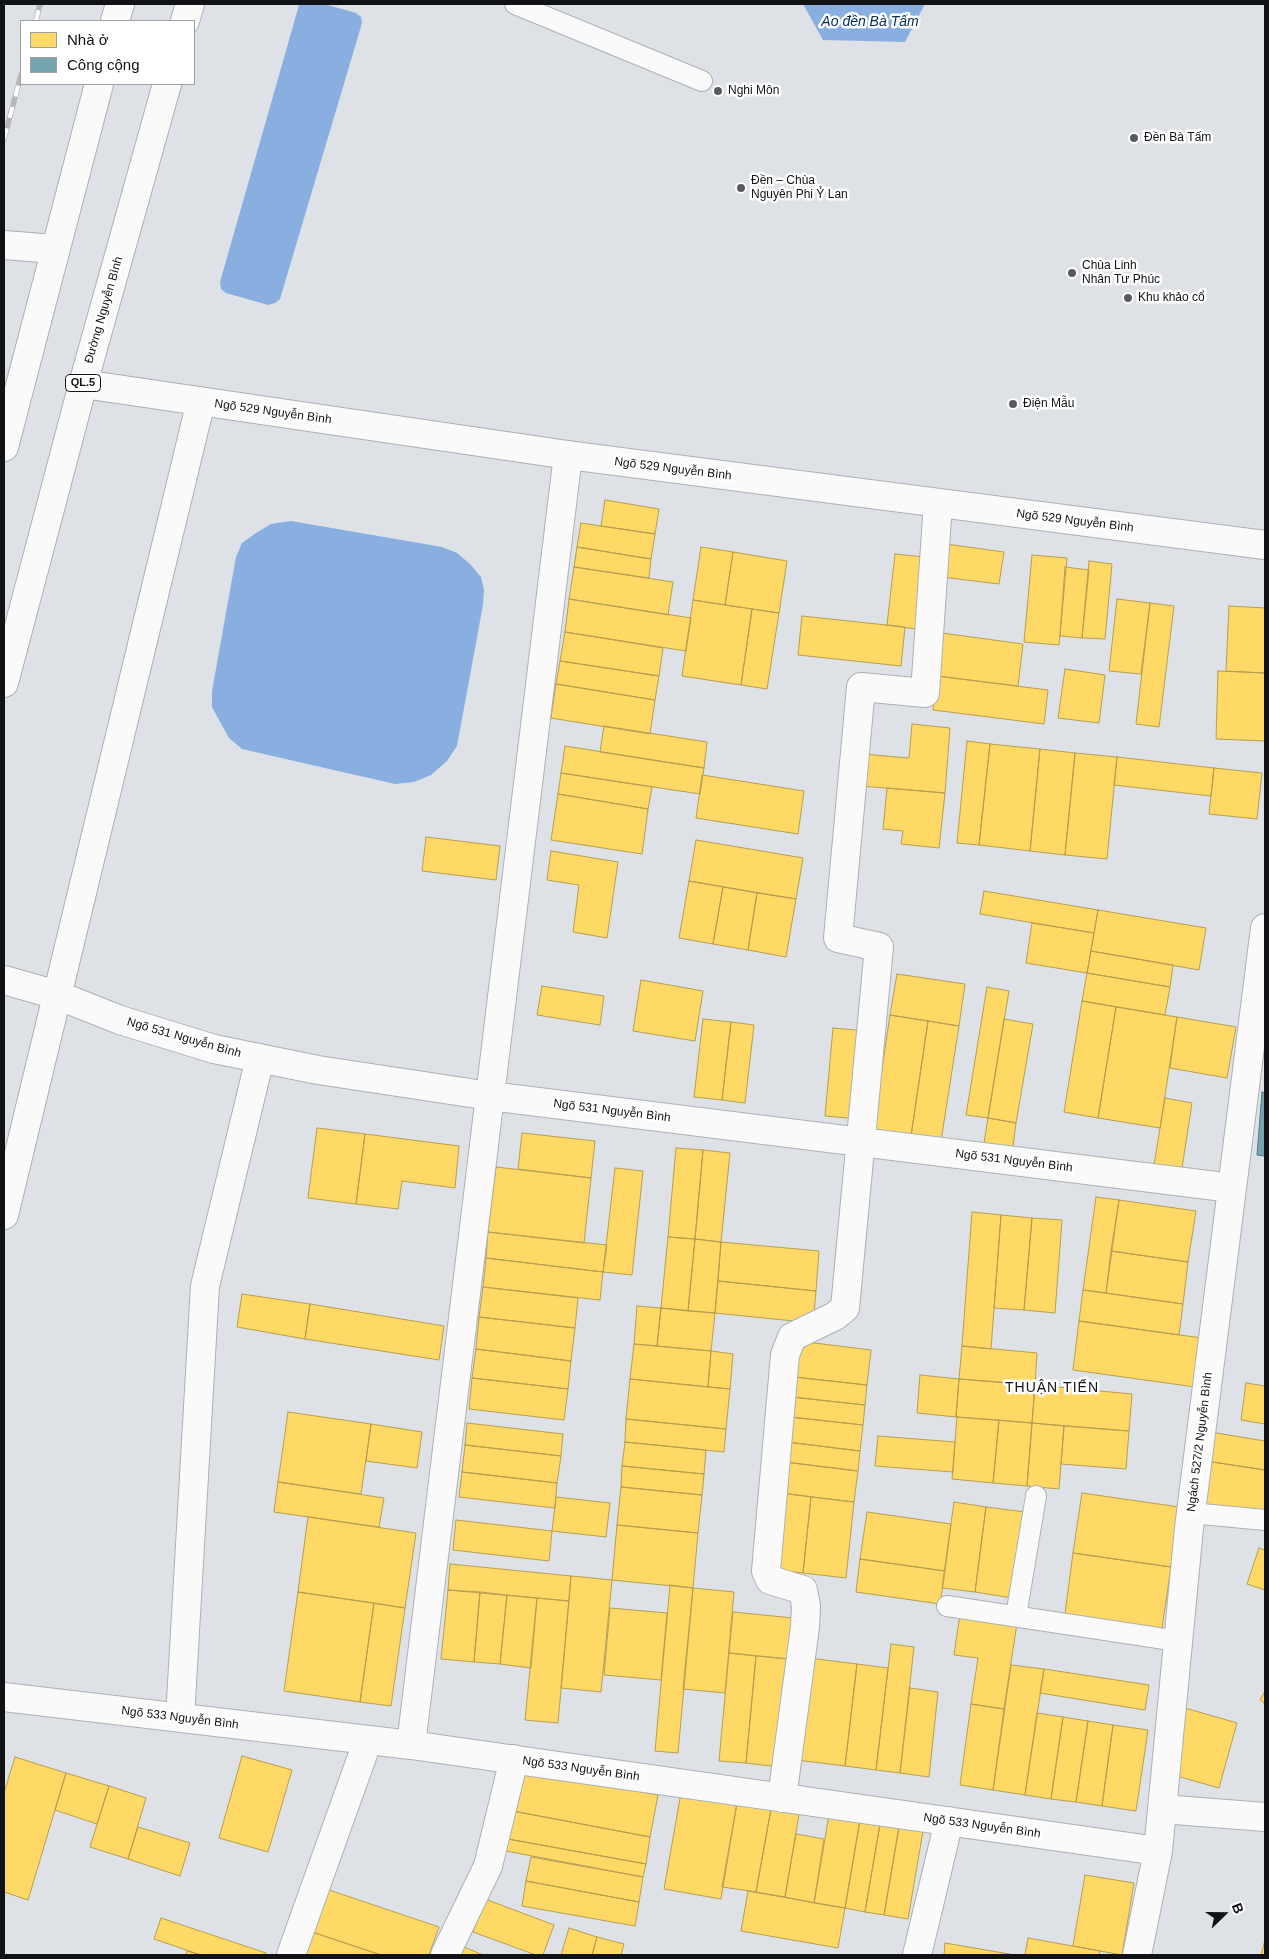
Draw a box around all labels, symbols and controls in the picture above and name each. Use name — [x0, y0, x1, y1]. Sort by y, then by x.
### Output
water label: Ao đền Bà Tấm — [821, 14, 919, 30]
legend — [20, 20, 195, 85]
text: Nhà ở — [67, 31, 109, 48]
text: Công cộng — [67, 56, 140, 73]
place label: Nghi Môn — [728, 84, 779, 98]
marker: Nghi Môn — [712, 85, 724, 97]
place label: Đền Bà Tấm — [1144, 131, 1211, 145]
marker: Đền Bà Tấm — [1128, 132, 1140, 144]
place label: Đền – Chùa Nguyên Phi Ỷ Lan — [751, 174, 848, 202]
marker: Đền – Chùa Nguyên Phi Ỷ Lan — [735, 182, 747, 194]
street label: Đường Nguyễn Bình — [82, 255, 126, 365]
place label: Chùa Linh Nhân Tư Phúc — [1082, 259, 1160, 287]
marker: Chùa Linh Nhân Tư Phúc — [1066, 267, 1078, 279]
place label: Khu khảo cổ — [1138, 291, 1205, 305]
marker: Khu khảo cổ — [1122, 292, 1134, 304]
road number: QL.5 — [66, 374, 100, 392]
street label: Ngõ 529 Nguyễn Bình — [214, 397, 332, 427]
place label: Điện Mẫu — [1023, 397, 1074, 411]
marker: Điện Mẫu — [1007, 398, 1019, 410]
street label: Ngõ 529 Nguyễn Bình — [614, 455, 732, 483]
street label: Ngõ 529 Nguyễn Bình — [1016, 507, 1134, 535]
street label: Ngõ 531 Nguyễn Bình — [125, 1015, 243, 1061]
street label: Ngõ 531 Nguyễn Bình — [553, 1097, 671, 1125]
street label: Ngõ 531 Nguyễn Bình — [955, 1147, 1073, 1175]
street label: Ngách 527/2 Nguyễn Bình — [1184, 1371, 1216, 1513]
district label: THUẬN TIẾN — [1004, 1380, 1100, 1396]
street label: Ngõ 533 Nguyễn Bình — [121, 1704, 239, 1732]
street label: Ngõ 533 Nguyễn Bình — [522, 1754, 640, 1784]
street label: Ngõ 533 Nguyễn Bình — [923, 1811, 1041, 1841]
north arrow — [1199, 1889, 1249, 1939]
text: B — [1229, 1901, 1247, 1916]

